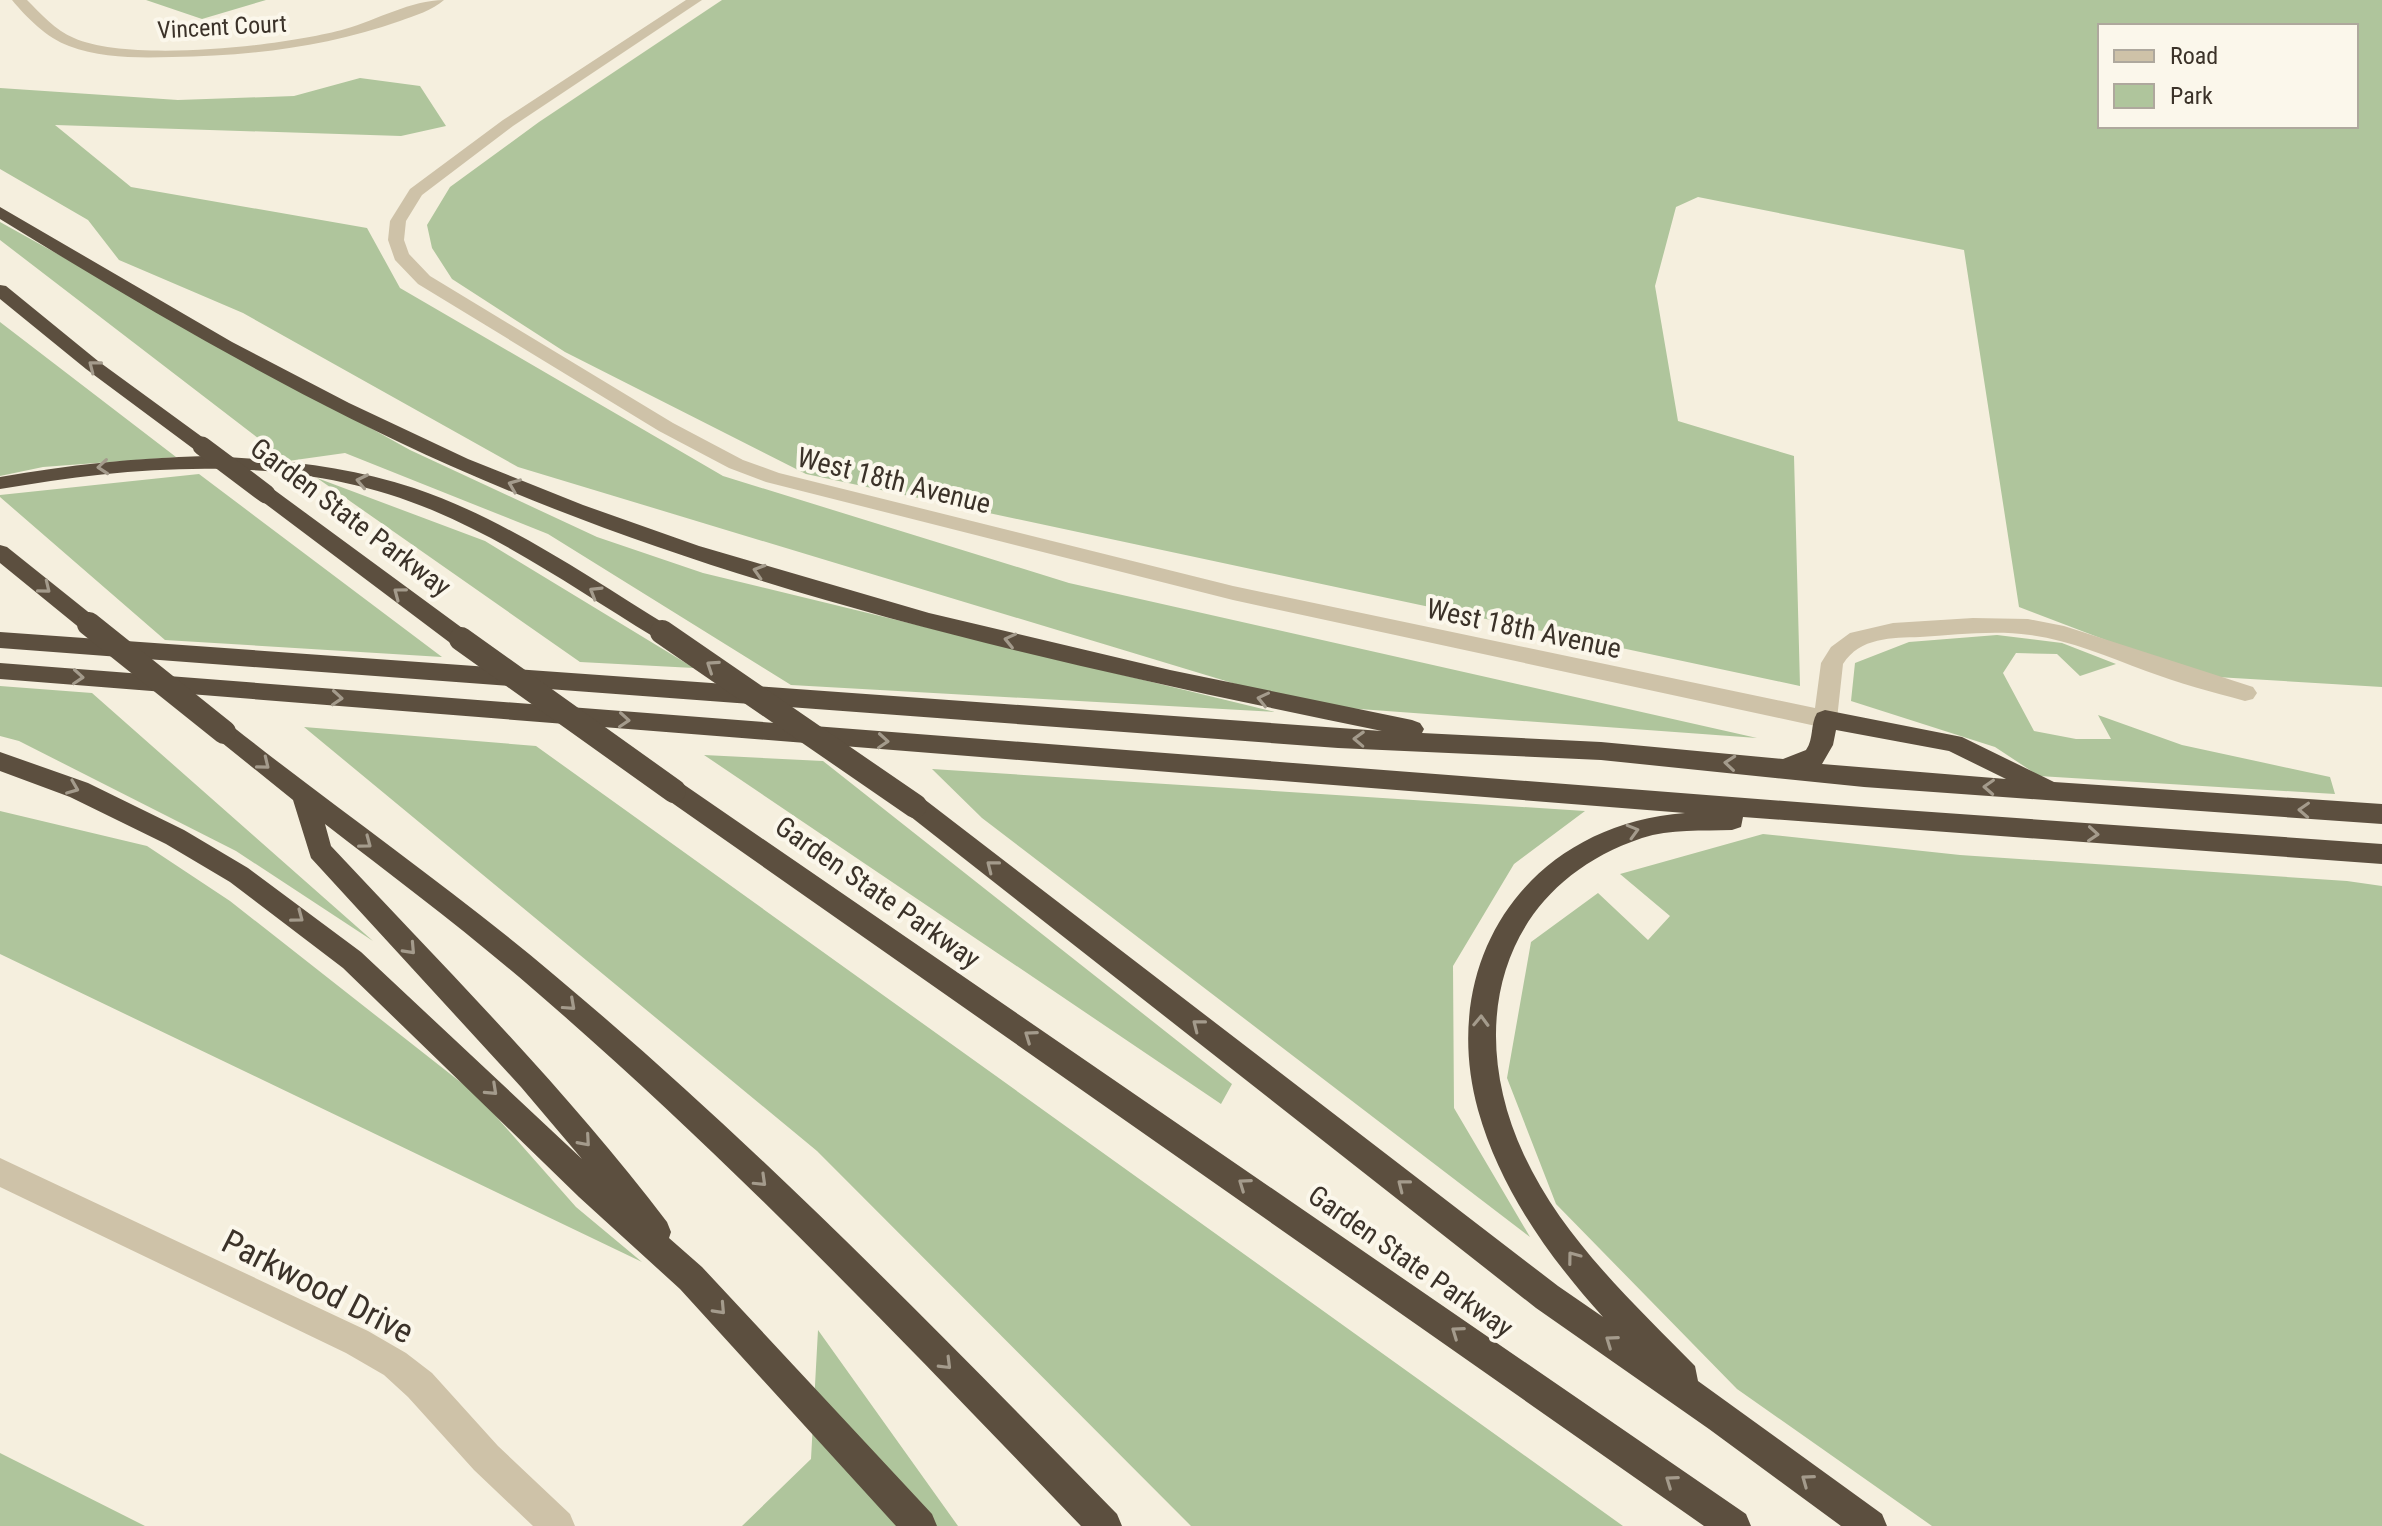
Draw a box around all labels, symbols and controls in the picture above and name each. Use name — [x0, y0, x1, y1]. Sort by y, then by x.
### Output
street label: Vincent Court — [157, 10, 287, 44]
legend — [2098, 24, 2358, 128]
text: Road — [2170, 42, 2218, 70]
text: Park — [2170, 82, 2213, 110]
one-way arrow — [89, 361, 104, 376]
street label: Garden State Parkway — [244, 431, 458, 604]
street label: West 18th Avenue — [794, 441, 994, 520]
one-way arrow — [96, 459, 109, 476]
one-way arrow — [355, 473, 369, 490]
one-way arrow — [508, 478, 522, 495]
one-way arrow — [753, 565, 767, 581]
one-way arrow — [35, 579, 50, 593]
one-way arrow — [589, 586, 604, 602]
one-way arrow — [393, 588, 407, 603]
street label: West 18th Avenue — [1424, 592, 1624, 665]
one-way arrow — [1004, 632, 1018, 649]
one-way arrow — [707, 661, 721, 676]
one-way arrow — [72, 668, 85, 685]
one-way arrow — [331, 689, 344, 706]
one-way arrow — [1257, 691, 1271, 708]
one-way arrow — [618, 711, 631, 728]
one-way arrow — [1352, 731, 1365, 748]
one-way arrow — [877, 732, 890, 749]
one-way arrow — [255, 754, 269, 769]
one-way arrow — [1723, 755, 1736, 772]
one-way arrow — [65, 778, 79, 795]
one-way arrow — [1982, 779, 1995, 796]
one-way arrow — [2297, 801, 2310, 818]
street label: Garden State Parkway — [769, 809, 987, 976]
one-way arrow — [1626, 824, 1640, 840]
one-way arrow — [2086, 825, 2099, 842]
one-way arrow — [358, 833, 372, 848]
one-way arrow — [986, 861, 1001, 875]
one-way arrow — [289, 908, 304, 922]
one-way arrow — [401, 939, 415, 954]
one-way arrow — [560, 995, 575, 1009]
one-way arrow — [1473, 1014, 1490, 1027]
one-way arrow — [1192, 1021, 1207, 1035]
one-way arrow — [1025, 1031, 1039, 1046]
one-way arrow — [483, 1081, 497, 1096]
one-way arrow — [575, 1132, 590, 1146]
one-way arrow — [752, 1172, 766, 1186]
street label: Garden State Parkway — [1302, 1178, 1520, 1345]
one-way arrow — [1238, 1179, 1252, 1194]
one-way arrow — [1397, 1180, 1412, 1194]
street label: Parkwood Drive — [216, 1221, 420, 1351]
one-way arrow — [1569, 1251, 1583, 1266]
one-way arrow — [710, 1300, 725, 1314]
one-way arrow — [1452, 1327, 1466, 1342]
one-way arrow — [1605, 1336, 1619, 1351]
one-way arrow — [937, 1354, 951, 1369]
one-way arrow — [1801, 1475, 1816, 1490]
one-way arrow — [1665, 1476, 1679, 1491]

